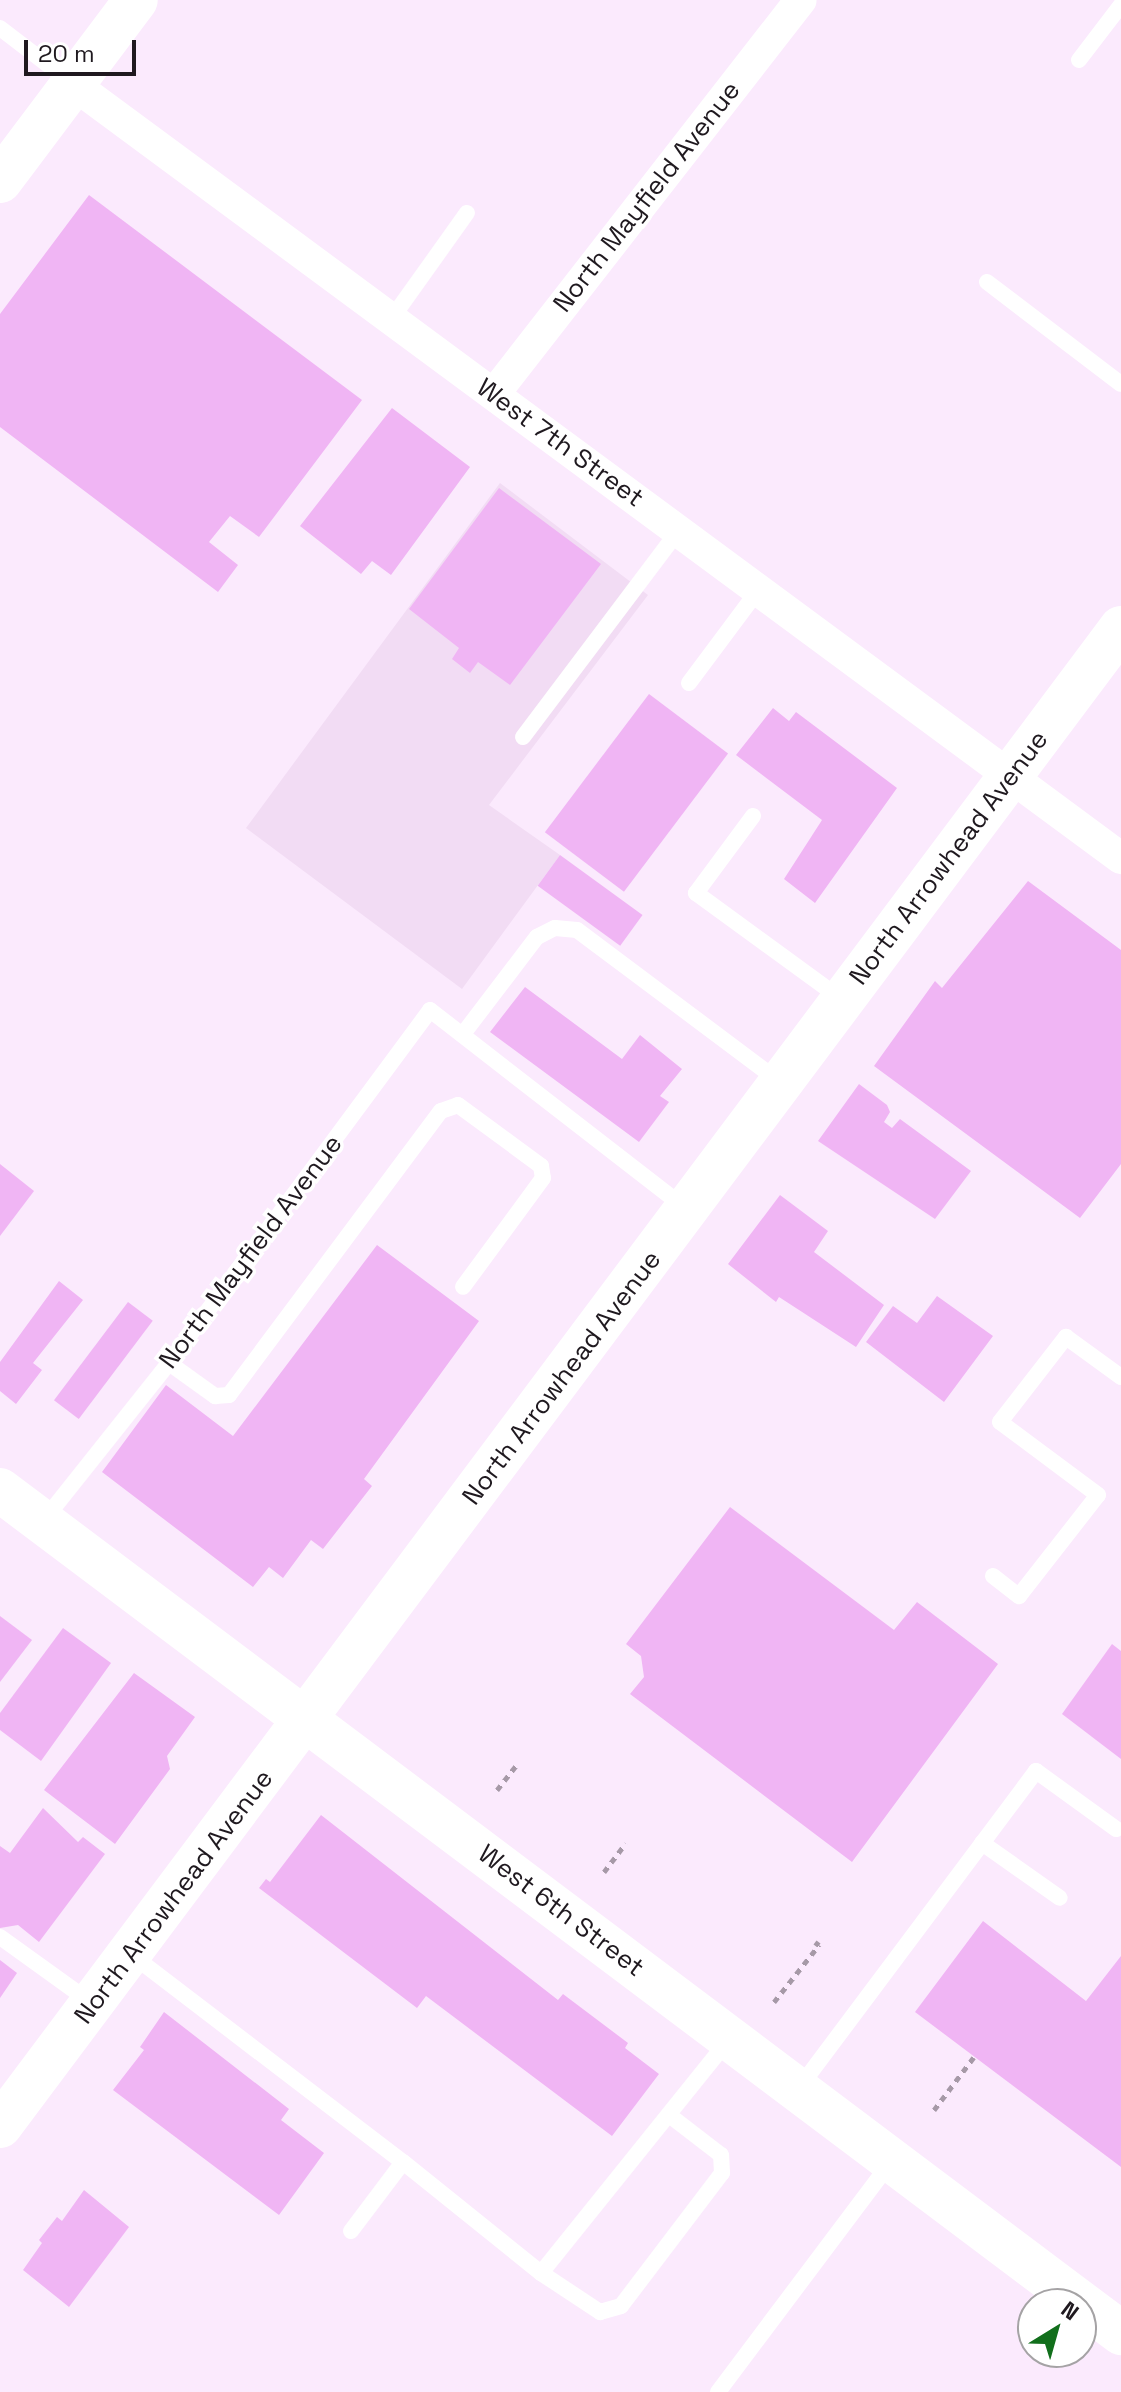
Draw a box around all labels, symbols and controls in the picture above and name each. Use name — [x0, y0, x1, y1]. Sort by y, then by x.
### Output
scale bar — [28, 24, 140, 74]
text: 20 m — [38, 38, 95, 69]
street label: North Mayfield Avenue — [547, 75, 747, 319]
street label: West 7th Street — [471, 372, 649, 514]
street label: North Arrowhead Avenue — [843, 724, 1055, 992]
street label: North Mayfield Avenue — [153, 1129, 349, 1375]
street label: North Arrowhead Avenue — [456, 1244, 668, 1512]
street label: North Arrowhead Avenue — [68, 1763, 280, 2031]
street label: West 6th Street — [472, 1838, 650, 1984]
north arrow — [1017, 2288, 1097, 2368]
text: N — [1056, 2295, 1085, 2326]

